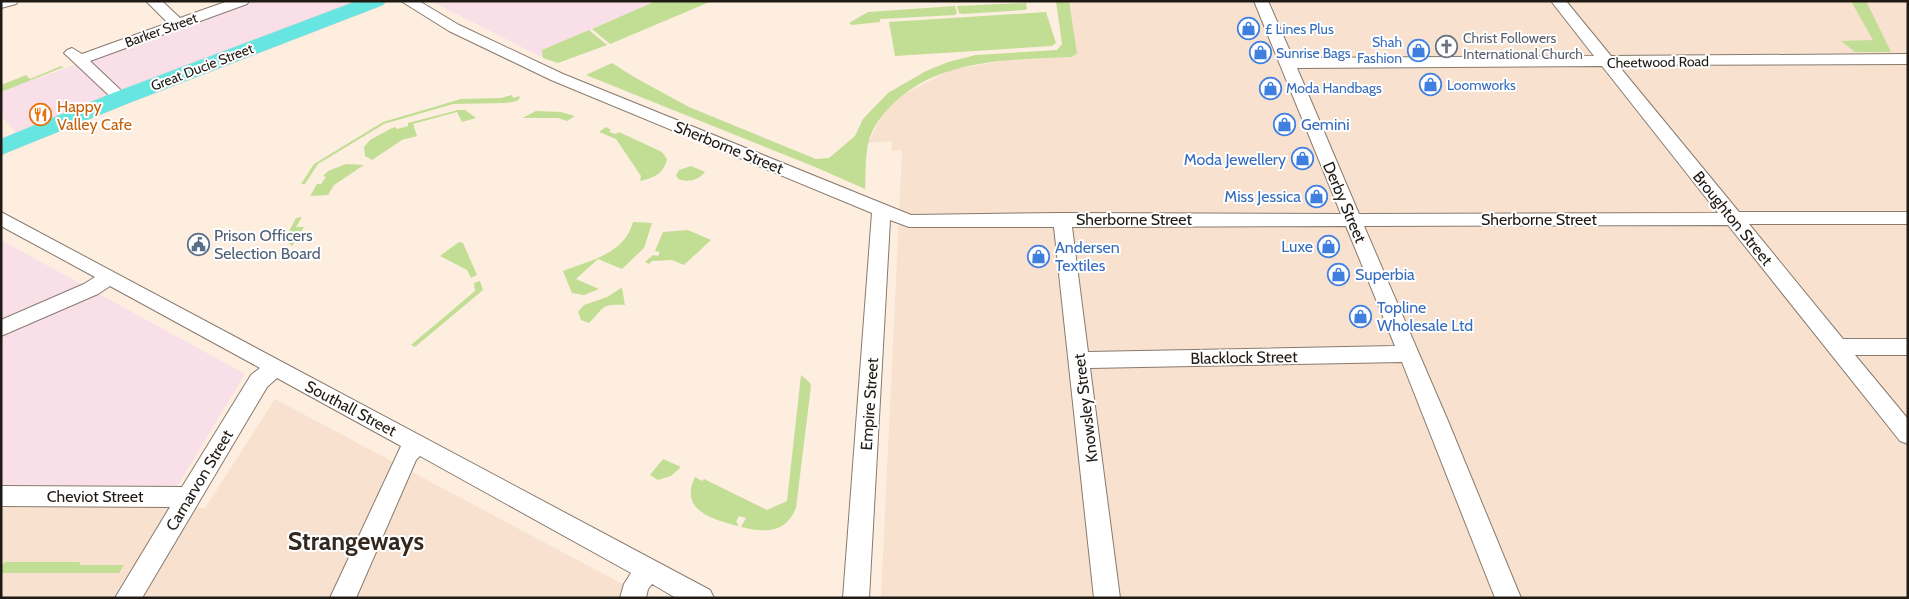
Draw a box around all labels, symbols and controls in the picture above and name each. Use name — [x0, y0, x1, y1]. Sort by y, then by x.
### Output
street label: Barker Street — [122, 8, 200, 51]
shop icon: £ Lines Plus — [1237, 17, 1261, 41]
place label: £ Lines Plus — [1265, 20, 1334, 38]
place label: Christ Followers International Church — [1463, 29, 1583, 63]
place label: Shah Fashion — [1357, 33, 1402, 67]
church icon: Christ Followers International Church — [1435, 34, 1459, 58]
shop icon: Shah Fashion — [1406, 38, 1430, 62]
street label: Great Ducie Street — [148, 39, 256, 95]
shop icon: Sunrise Bags — [1248, 41, 1272, 65]
place label: Sunrise Bags — [1276, 44, 1351, 62]
street label: Cheetwood Road — [1607, 52, 1709, 72]
shop icon: Loomworks — [1419, 73, 1443, 97]
shop icon: Moda Handbags — [1258, 76, 1282, 100]
place label: Loomworks — [1447, 76, 1516, 94]
place label: Moda Handbags — [1286, 79, 1382, 97]
place label: Happy Valley Cafe — [57, 97, 132, 134]
restaurant icon: Happy Valley Cafe — [29, 103, 53, 127]
shop icon: Gemini — [1273, 112, 1297, 136]
place label: Gemini — [1301, 115, 1350, 134]
street label: Sherborne Street — [672, 117, 787, 178]
shop icon: Moda Jewellery — [1290, 147, 1314, 171]
place label: Moda Jewellery — [1184, 150, 1286, 169]
street label: Derby Street — [1319, 159, 1370, 246]
street label: Broughton Street — [1689, 167, 1777, 270]
shop icon: Miss Jessica — [1305, 184, 1329, 208]
place label: Miss Jessica — [1224, 187, 1301, 206]
street label: Sherborne Street — [1076, 210, 1192, 229]
street label: Sherborne Street — [1481, 210, 1597, 229]
place label: Prison Officers Selection Board — [214, 226, 321, 263]
public building icon: Prison Officers Selection Board — [186, 232, 210, 256]
shop icon: Luxe — [1317, 234, 1341, 258]
place label: Luxe — [1281, 237, 1313, 256]
place label: Andersen Textiles — [1055, 238, 1120, 275]
shop icon: Andersen Textiles — [1027, 244, 1051, 268]
shop icon: Superbia — [1327, 262, 1351, 286]
place label: Superbia — [1355, 265, 1415, 284]
place label: Topline Wholesale Ltd — [1377, 298, 1473, 335]
shop icon: Topline Wholesale Ltd — [1349, 304, 1373, 328]
street label: Blacklock Street — [1190, 347, 1298, 368]
street label: Knowsley Street — [1069, 352, 1102, 463]
street label: Empire Street — [857, 356, 882, 451]
street label: Southall Street — [302, 376, 400, 441]
street label: Carnarvon Street — [162, 426, 237, 534]
street label: Cheviot Street — [47, 487, 144, 506]
district label: Strangeways — [288, 526, 424, 556]

